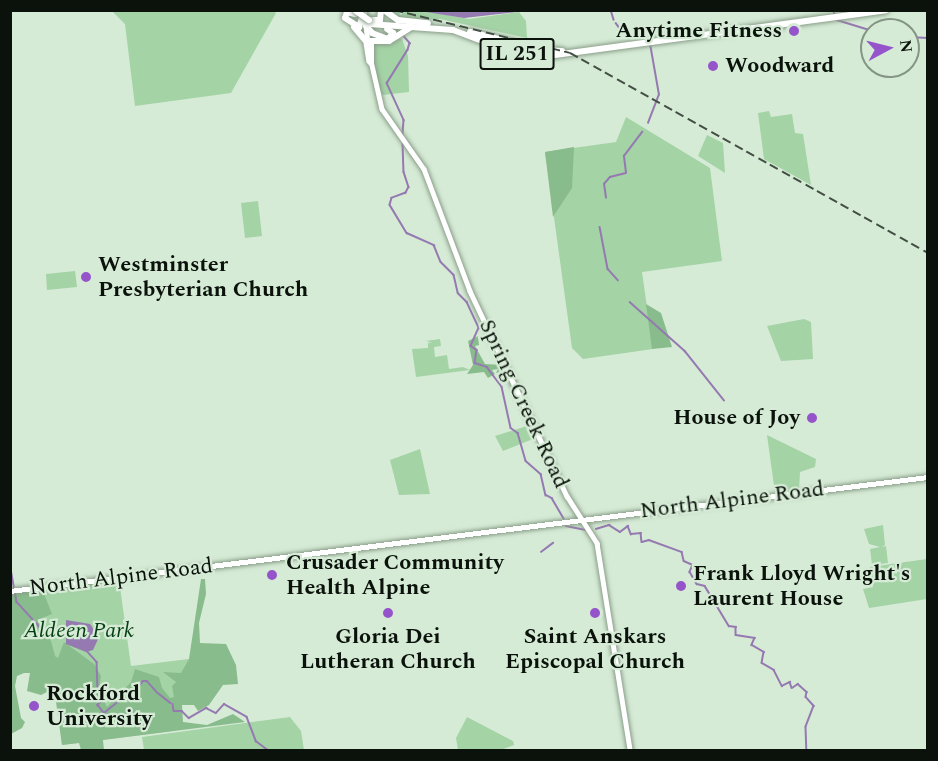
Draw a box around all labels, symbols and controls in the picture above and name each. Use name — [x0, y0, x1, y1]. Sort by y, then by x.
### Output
place label: Anytime Fitness — [615, 18, 782, 44]
north arrow — [860, 18, 920, 78]
marker: Anytime Fitness — [787, 24, 801, 38]
road number: IL 251 — [480, 36, 554, 72]
text: N — [893, 38, 919, 54]
place label: Woodward — [725, 53, 834, 79]
marker: Woodward — [706, 59, 720, 73]
place label: Westminster Presbyterian Church — [98, 251, 308, 302]
marker: Westminster Presbyterian Church — [79, 270, 93, 284]
street label: Spring Creek Road — [473, 315, 575, 493]
place label: House of Joy — [673, 405, 800, 431]
marker: House of Joy — [805, 411, 819, 425]
street label: North Alpine Road — [639, 476, 825, 524]
place label: Crusader Community Health Alpine — [286, 549, 504, 600]
street label: North Alpine Road — [28, 553, 214, 601]
place label: Frank Lloyd Wright's Laurent House — [693, 560, 910, 612]
marker: Crusader Community Health Alpine — [263, 566, 281, 584]
marker: Frank Lloyd Wright's Laurent House — [674, 579, 688, 593]
marker: Gloria Dei Lutheran Church — [381, 606, 395, 620]
marker: Saint Anskars Episcopal Church — [588, 606, 602, 620]
park label: Aldeen Park — [24, 618, 134, 644]
place label: Gloria Dei Lutheran Church — [300, 623, 476, 674]
place label: Saint Anskars Episcopal Church — [505, 623, 685, 674]
place label: Rockford University — [46, 680, 152, 732]
marker: Rockford University — [27, 699, 41, 713]

